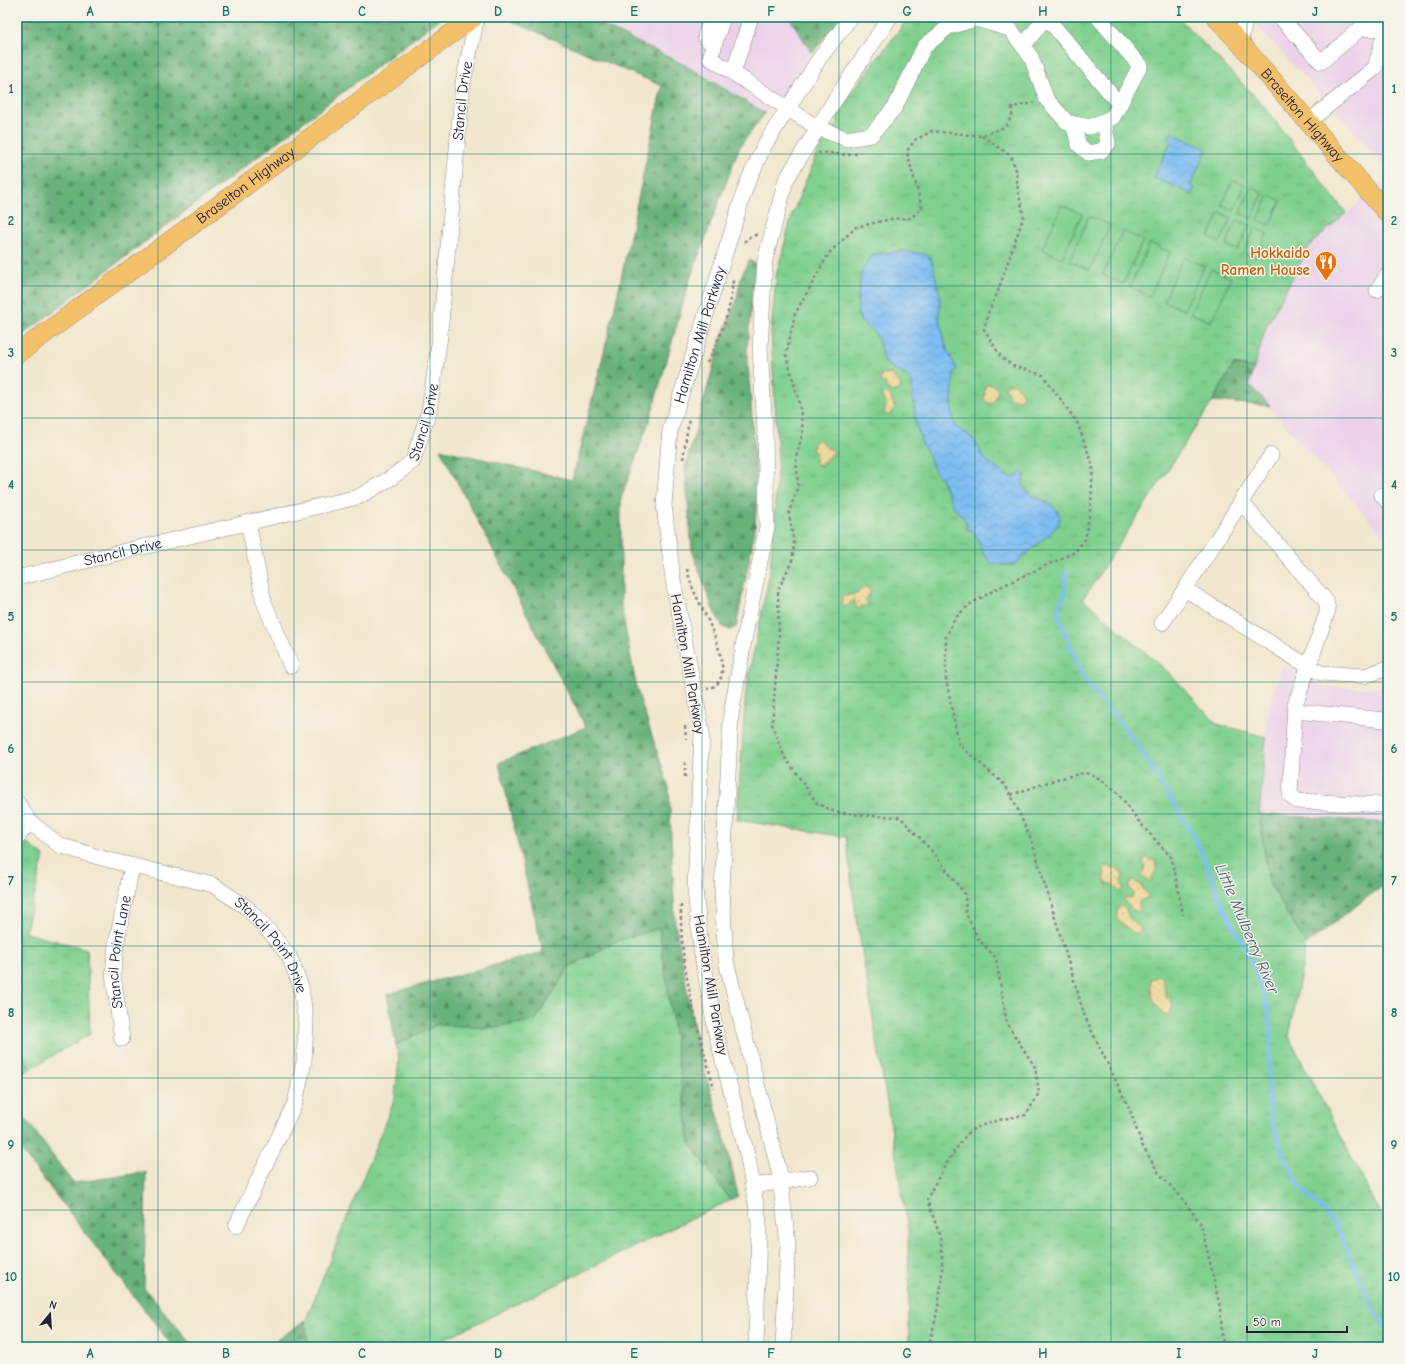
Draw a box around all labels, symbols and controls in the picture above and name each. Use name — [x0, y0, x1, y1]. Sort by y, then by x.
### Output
text: A — [86, 4, 94, 19]
text: B — [222, 4, 230, 19]
text: C — [358, 4, 366, 19]
text: D — [494, 4, 502, 19]
text: E — [630, 4, 638, 19]
text: F — [767, 4, 775, 19]
text: G — [902, 4, 912, 19]
text: H — [1038, 4, 1048, 19]
text: I — [1176, 4, 1182, 19]
text: J — [1312, 4, 1318, 19]
street label: Stancil Drive — [449, 59, 476, 141]
street label: Braselton Highway — [1257, 65, 1348, 166]
text: 1 — [8, 81, 14, 96]
text: 1 — [1391, 81, 1397, 96]
street label: Braselton Highway — [193, 143, 299, 228]
text: 2 — [8, 213, 14, 228]
text: 2 — [1391, 213, 1397, 228]
place label: Hokkaido Ramen House — [1221, 244, 1310, 279]
restaurant icon: Hokkaido Ramen House — [1313, 249, 1339, 282]
street label: Hamilton Mill Parkway — [670, 264, 729, 405]
text: 3 — [8, 345, 14, 360]
text: 3 — [1391, 345, 1397, 360]
street label: Stancil Drive — [405, 382, 442, 463]
text: 4 — [8, 477, 14, 492]
text: 4 — [1391, 477, 1397, 492]
street label: Stancil Drive — [82, 534, 164, 570]
street label: Hamilton Mill Parkway — [667, 592, 709, 736]
text: 5 — [8, 609, 15, 624]
text: 5 — [1391, 609, 1398, 624]
text: 6 — [8, 741, 15, 756]
text: 6 — [1391, 741, 1398, 756]
water label: Little Mulberry River — [1211, 861, 1283, 997]
text: 7 — [8, 873, 14, 888]
text: 7 — [1391, 873, 1397, 888]
street label: Stancil Point Lane — [104, 893, 135, 1010]
street label: Stancil Point Drive — [231, 893, 311, 995]
street label: Hamilton Mill Parkway — [690, 913, 732, 1057]
text: 8 — [8, 1005, 14, 1020]
text: 8 — [1391, 1005, 1397, 1020]
text: 9 — [8, 1137, 15, 1152]
text: 9 — [1391, 1137, 1398, 1152]
text: 10 — [5, 1269, 17, 1284]
text: 10 — [1388, 1269, 1400, 1284]
north arrow — [30, 1294, 70, 1334]
text: N — [48, 1298, 58, 1312]
scale bar — [1247, 1308, 1347, 1334]
text: 50 m — [1253, 1315, 1281, 1329]
text: A — [86, 1346, 94, 1361]
text: B — [222, 1346, 230, 1361]
text: C — [358, 1346, 366, 1361]
text: D — [494, 1346, 502, 1361]
text: E — [630, 1346, 638, 1361]
text: F — [767, 1346, 775, 1361]
text: G — [902, 1346, 912, 1361]
text: H — [1038, 1346, 1048, 1361]
text: I — [1176, 1346, 1182, 1361]
text: J — [1312, 1346, 1318, 1361]

